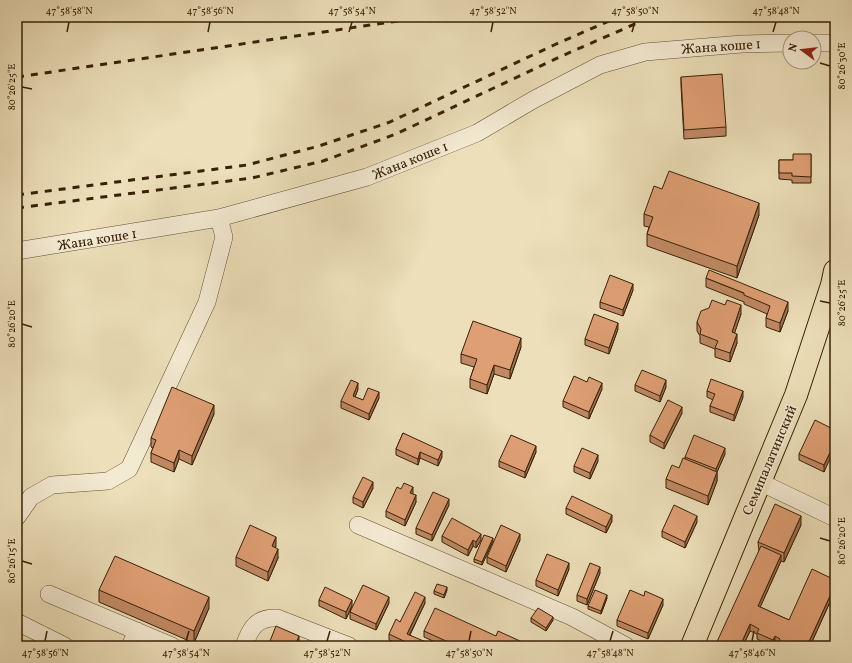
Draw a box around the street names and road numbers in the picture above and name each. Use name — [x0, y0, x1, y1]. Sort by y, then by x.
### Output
street label: Жана коше 1 — [680, 35, 762, 60]
street label: Жана коше 1 — [370, 138, 451, 185]
street label: Жана коше 1 — [56, 225, 138, 256]
street label: Семипалатинский — [739, 402, 802, 519]

